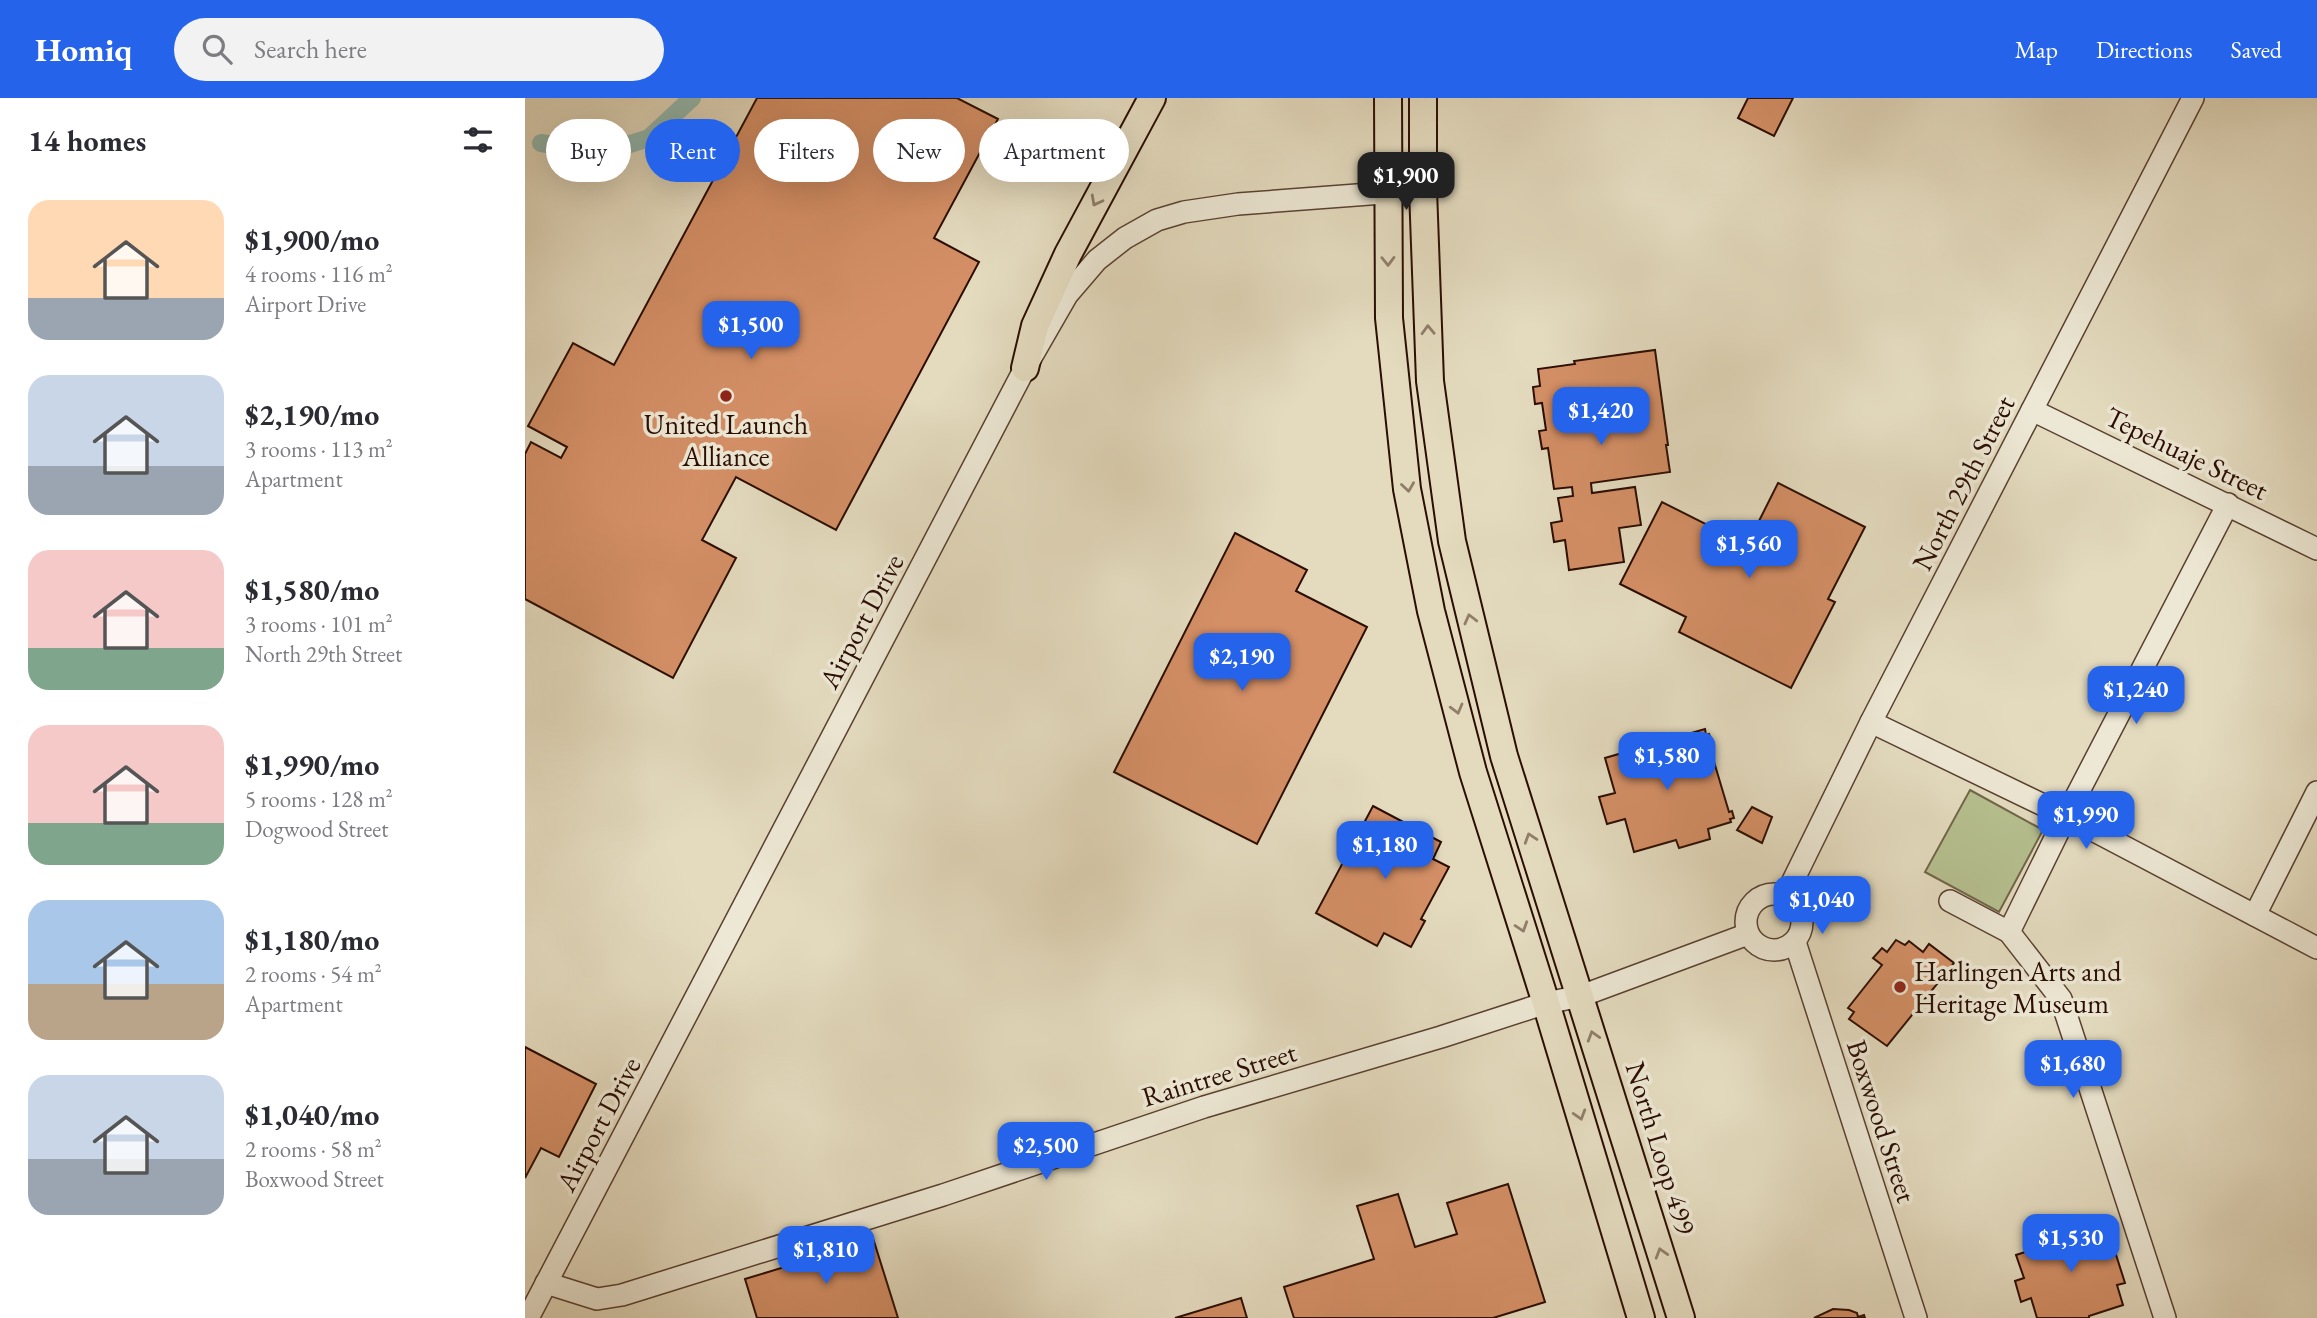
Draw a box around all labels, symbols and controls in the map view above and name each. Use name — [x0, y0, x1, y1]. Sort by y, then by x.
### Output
search box — [174, 18, 664, 81]
text: Homiq — [35, 28, 132, 71]
icon: search — [198, 30, 236, 68]
text: Search here — [254, 32, 367, 66]
text: Map — [2015, 34, 2058, 65]
text: Directions — [2096, 34, 2193, 65]
text: Saved — [2231, 34, 2282, 65]
chip: Buy — [546, 119, 631, 182]
chip: Rent — [645, 119, 740, 182]
chip: Filters — [754, 119, 859, 182]
chip: New — [873, 119, 965, 182]
chip: Apartment — [979, 119, 1129, 182]
text: 14 homes — [28, 121, 146, 160]
icon: filters — [459, 121, 497, 159]
pin: $1,900 — [1349, 152, 1463, 212]
text: $1,900 — [1374, 160, 1438, 190]
one-way arrow — [1091, 194, 1105, 206]
text: $1,900/mo — [245, 220, 379, 259]
icon: home — [84, 228, 168, 312]
one-way arrow — [1380, 256, 1396, 266]
text: 4 rooms · 116 m² — [245, 259, 393, 289]
text: Airport Drive — [245, 289, 366, 319]
pin: $1,500 — [694, 302, 808, 361]
text: $1,500 — [719, 309, 783, 339]
one-way arrow — [1421, 324, 1436, 335]
marker: United Launch Alliance — [718, 388, 734, 404]
pin: $1,420 — [1544, 388, 1658, 447]
street label: North 29th Street — [1904, 389, 2023, 576]
text: $2,190/mo — [245, 395, 379, 434]
text: $1,420 — [1569, 395, 1633, 425]
street label: Tepehuaje Street — [2100, 398, 2274, 508]
icon: home — [84, 403, 168, 487]
place label: United Launch Alliance — [644, 406, 808, 474]
text: 3 rooms · 113 m² — [245, 434, 393, 464]
text: Apartment — [245, 464, 343, 494]
one-way arrow — [1400, 481, 1415, 493]
pin: $1,560 — [1692, 520, 1806, 580]
text: $1,560 — [1717, 528, 1781, 558]
street label: Airport Drive — [810, 547, 912, 695]
text: $1,580/mo — [245, 570, 379, 609]
icon: home — [84, 578, 168, 662]
text: 3 rooms · 101 m² — [245, 609, 393, 639]
one-way arrow — [1464, 613, 1478, 625]
pin: $2,190 — [1185, 634, 1299, 693]
text: North 29th Street — [245, 639, 402, 669]
text: $2,190 — [1210, 641, 1274, 671]
pin: $1,240 — [2079, 666, 2193, 726]
text: $1,240 — [2104, 674, 2168, 704]
one-way arrow — [1448, 703, 1463, 715]
pin: $1,580 — [1610, 732, 1724, 792]
text: $1,580 — [1635, 740, 1699, 770]
text: $1,990/mo — [245, 745, 379, 784]
icon: home — [84, 753, 168, 837]
text: 5 rooms · 128 m² — [245, 784, 393, 814]
pin: $1,990 — [2029, 792, 2143, 851]
text: $1,990 — [2054, 799, 2118, 829]
text: Dogwood Street — [245, 814, 388, 844]
pin: $1,180 — [1328, 822, 1442, 881]
text: $1,180 — [1353, 829, 1417, 859]
one-way arrow — [1524, 832, 1539, 844]
pin: $1,040 — [1765, 876, 1879, 936]
text: $1,040 — [1790, 884, 1854, 914]
text: $1,180/mo — [245, 920, 379, 959]
one-way arrow — [1514, 920, 1528, 933]
icon: home — [84, 928, 168, 1012]
place label: Harlingen Arts and Heritage Museum — [1914, 953, 2122, 1021]
text: 2 rooms · 54 m² — [245, 959, 382, 989]
marker: Harlingen Arts and Heritage Museum — [1892, 979, 1908, 995]
text: Apartment — [245, 989, 343, 1019]
one-way arrow — [1587, 1030, 1602, 1042]
street label: Raintree Street — [1137, 1033, 1301, 1115]
street label: Boxwood Street — [1839, 1035, 1925, 1207]
pin: $1,680 — [2016, 1040, 2130, 1100]
text: $1,680 — [2041, 1048, 2105, 1078]
street label: Airport Drive — [547, 1050, 649, 1198]
street label: North Loop 499 — [1618, 1057, 1704, 1239]
text: $1,040/mo — [245, 1095, 379, 1134]
icon: home — [84, 1103, 168, 1187]
one-way arrow — [1571, 1109, 1586, 1121]
pin: $2,500 — [989, 1122, 1103, 1182]
text: $2,500 — [1014, 1130, 1078, 1160]
text: 2 rooms · 58 m² — [245, 1134, 382, 1164]
text: Boxwood Street — [245, 1164, 384, 1194]
pin: $1,530 — [2014, 1214, 2128, 1274]
text: $1,530 — [2039, 1222, 2103, 1252]
pin: $1,810 — [769, 1226, 883, 1286]
text: $1,810 — [794, 1234, 858, 1264]
one-way arrow — [1655, 1247, 1669, 1260]

